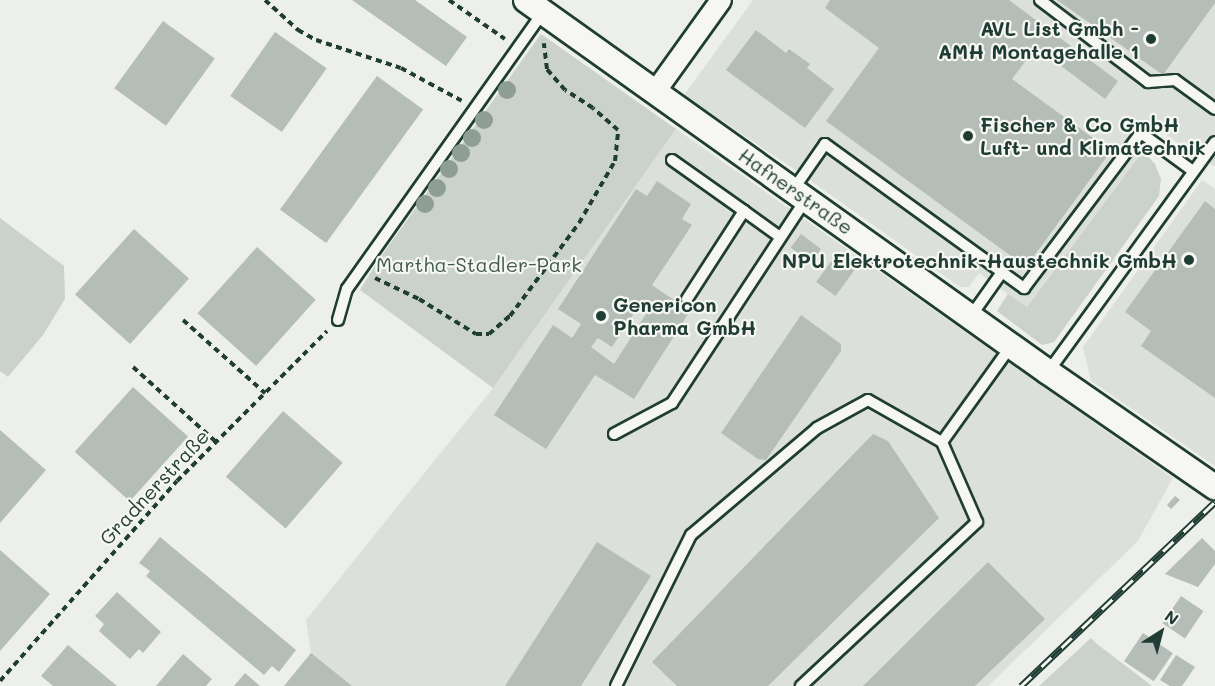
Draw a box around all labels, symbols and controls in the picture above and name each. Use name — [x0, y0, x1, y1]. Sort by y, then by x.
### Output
place label: AVL List Gmbh - AMH Montagehalle 1 — [938, 16, 1139, 63]
marker: AVL List Gmbh - AMH Montagehalle 1 — [1144, 32, 1158, 46]
place label: Fischer & Co GmbH Luft- und Klimatechnik — [980, 112, 1206, 159]
marker: Fischer & Co GmbH Luft- und Klimatechnik — [961, 129, 975, 143]
street label: Hafnerstraße — [734, 143, 858, 239]
place label: NPU Elektrotechnik-Haustechnik GmbH — [782, 248, 1177, 272]
park label: Martha-Stadler-Park — [376, 252, 582, 276]
marker: NPU Elektrotechnik-Haustechnik GmbH — [1182, 253, 1196, 267]
place label: Genericon Pharma GmbH — [613, 292, 756, 339]
marker: Genericon Pharma GmbH — [594, 309, 608, 323]
street label: Gradnerstraße — [94, 424, 214, 550]
north arrow — [1131, 602, 1191, 662]
text: N — [1161, 605, 1183, 629]

